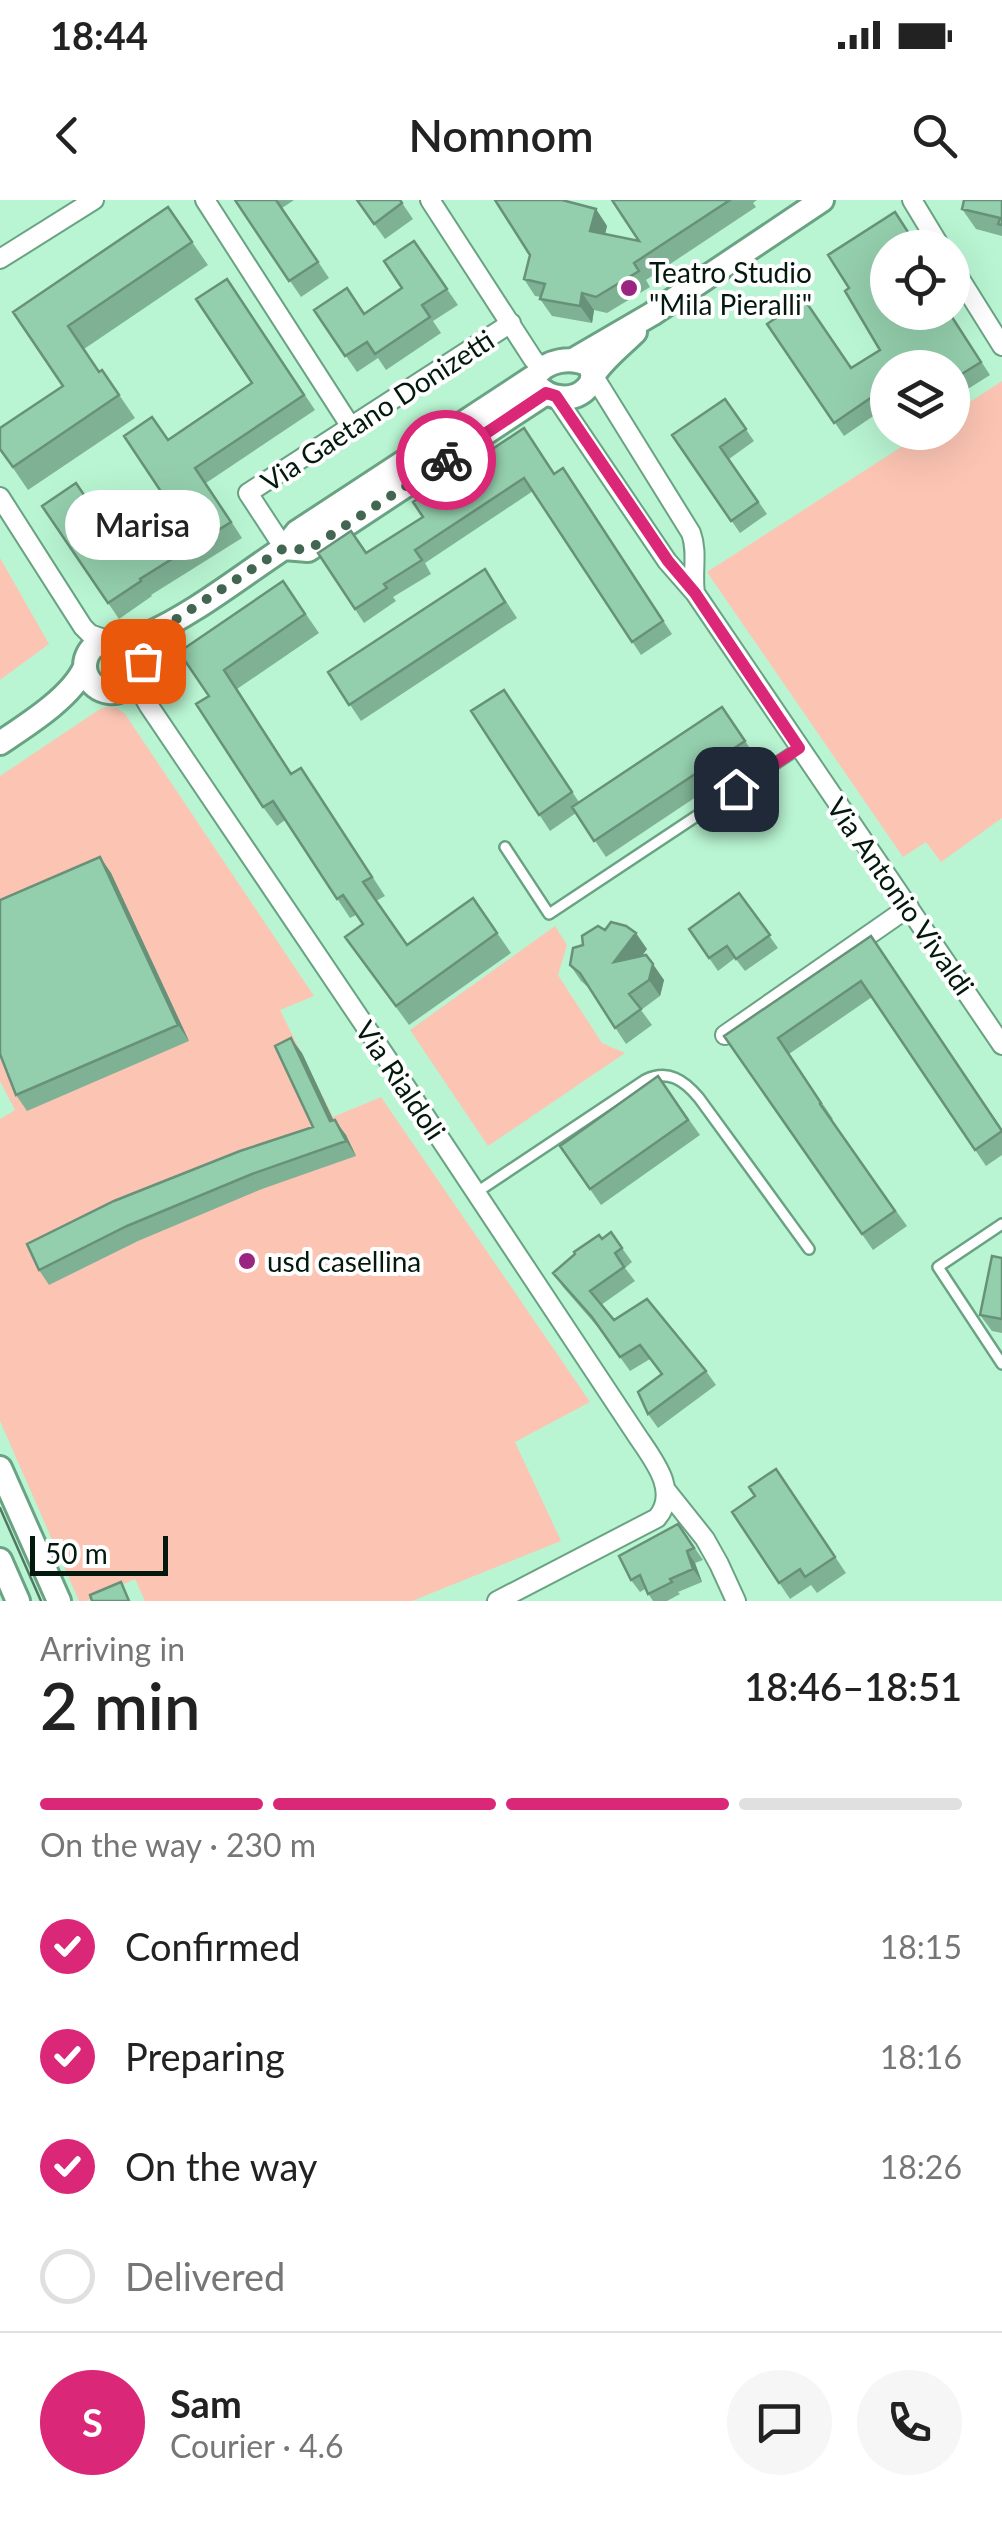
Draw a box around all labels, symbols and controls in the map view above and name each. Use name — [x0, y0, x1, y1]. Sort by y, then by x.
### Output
text: 18:44 — [50, 12, 148, 58]
icon: back — [40, 108, 95, 163]
text: Nomnom — [408, 108, 594, 162]
icon: search — [907, 108, 962, 163]
map controls — [870, 230, 970, 450]
button: locate — [870, 230, 970, 330]
place label: Teatro Studio "Mila Pieralli" — [649, 255, 812, 321]
marker: Teatro Studio "Mila Pieralli" — [618, 277, 640, 299]
street label: Via Gaetano Donizetti — [254, 322, 500, 498]
button: layers — [870, 350, 970, 450]
courier — [396, 410, 496, 510]
icon: bike — [419, 433, 474, 488]
callout: Marisa — [66, 491, 220, 561]
text: Marisa — [95, 505, 190, 544]
pin — [101, 619, 186, 704]
icon: bag — [116, 634, 171, 689]
pin — [694, 747, 779, 832]
icon: home — [709, 762, 764, 817]
street label: Via Antonio Vivaldi — [820, 791, 982, 1001]
street label: Via Rialdoli — [349, 1014, 453, 1146]
place label: usd casellina — [267, 1244, 421, 1278]
marker: usd casellina — [236, 1250, 258, 1272]
scale bar — [30, 1531, 168, 1576]
text: 50 m — [45, 1536, 108, 1570]
text: Arriving in — [40, 1629, 185, 1668]
text: 18:46–18:51 — [744, 1663, 962, 1709]
text: 2 min — [40, 1666, 200, 1744]
text: On the way · 230 m — [40, 1825, 316, 1864]
icon: check — [40, 1919, 95, 1974]
text: Confirmed — [125, 1923, 301, 1969]
text: 18:15 — [880, 1927, 962, 1966]
icon: check — [40, 2029, 95, 2084]
text: Preparing — [125, 2033, 285, 2079]
text: 18:16 — [880, 2037, 962, 2076]
icon: check — [40, 2139, 95, 2194]
text: On the way — [125, 2143, 317, 2189]
text: 18:26 — [880, 2147, 962, 2186]
text: Delivered — [125, 2253, 285, 2299]
button: chat — [727, 2370, 832, 2475]
button: phone — [857, 2370, 962, 2475]
text: Sam — [170, 2380, 242, 2426]
text: S — [82, 2399, 103, 2445]
text: Courier · 4.6 — [170, 2426, 344, 2465]

